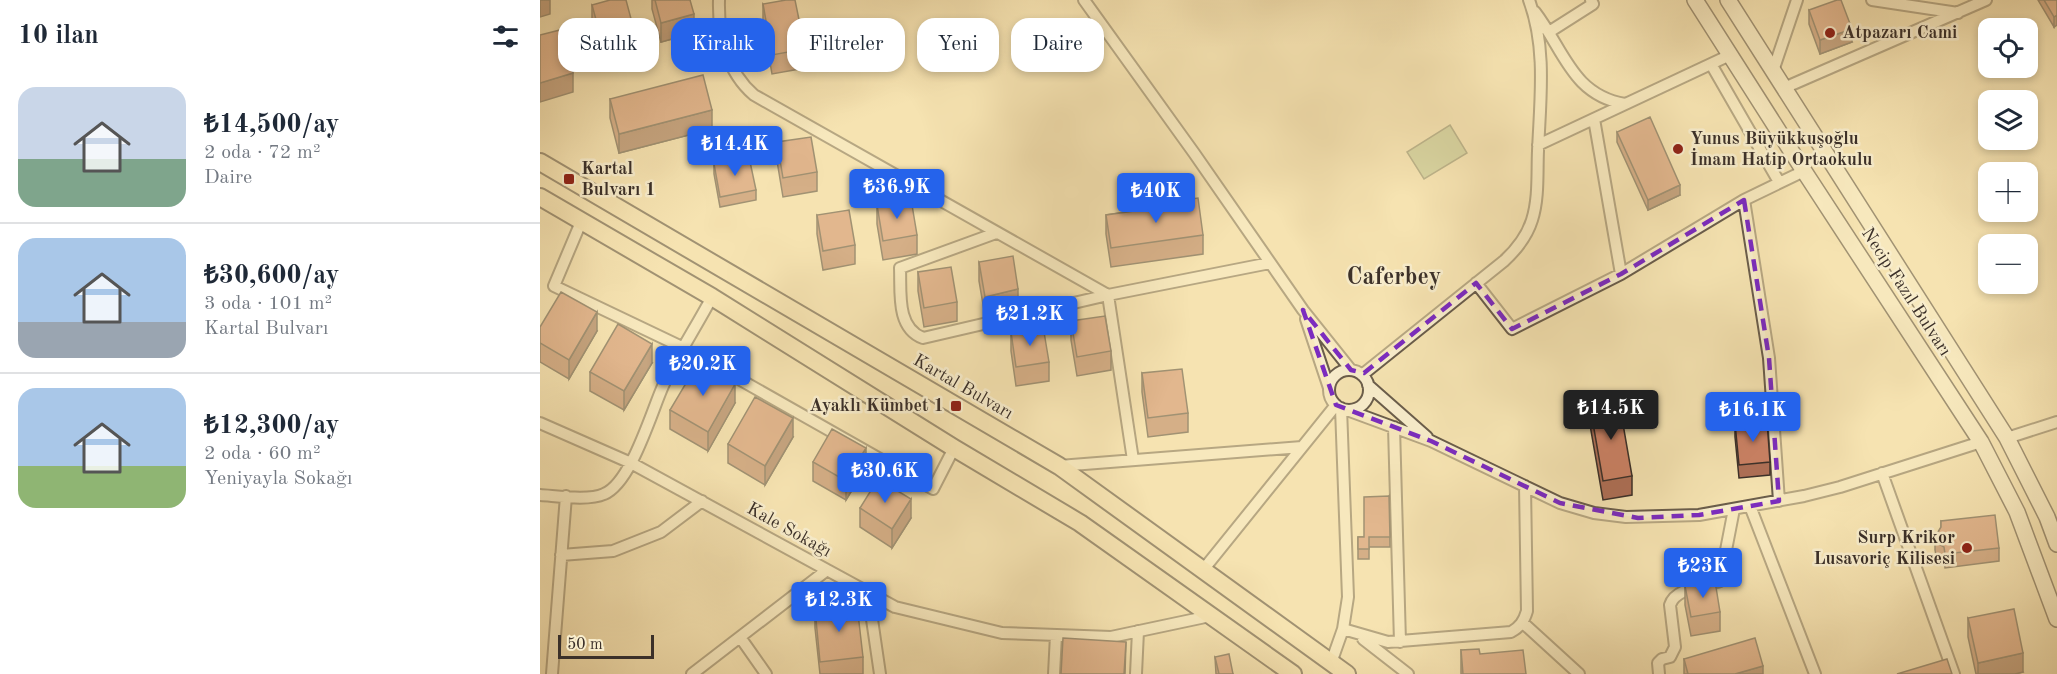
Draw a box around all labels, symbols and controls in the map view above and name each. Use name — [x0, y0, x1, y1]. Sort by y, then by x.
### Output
chip: Satılık — [558, 18, 659, 72]
chip: Kiralık — [671, 18, 775, 72]
chip: Filtreler — [787, 18, 905, 72]
chip: Yeni — [917, 18, 999, 72]
chip: Daire — [1011, 18, 1104, 72]
map controls — [1978, 18, 2038, 294]
button: locate — [1978, 18, 2038, 78]
icon: filters — [489, 20, 522, 53]
text: 10 ilan — [18, 23, 99, 49]
place label: Atpazarı Cami — [1842, 24, 1957, 42]
marker: Atpazarı Cami — [1823, 26, 1837, 40]
button: layers — [1978, 90, 2038, 150]
icon: home — [66, 111, 138, 183]
text: ₺14,500/ay — [204, 112, 339, 138]
pin: ₺14.4K — [686, 126, 784, 177]
place label: Yunus Büyükkuşoğlu İmam Hatip Ortaokulu — [1690, 130, 1873, 169]
text: ₺14.4K — [701, 135, 769, 155]
marker: Yunus Büyükkuşoğlu İmam Hatip Ortaokulu — [1671, 142, 1685, 156]
text: 2 oda · 72 m² — [204, 143, 321, 163]
place label: Kartal Bulvarı 1 — [581, 160, 656, 199]
button: + — [1978, 162, 2038, 222]
text: Daire — [204, 168, 252, 188]
pin: ₺36.9K — [848, 169, 946, 220]
marker: Kartal Bulvarı 1 — [562, 172, 576, 186]
pin: ₺40K — [1120, 173, 1192, 224]
text: ₺36.9K — [863, 178, 931, 198]
text: ₺40K — [1131, 182, 1181, 202]
street label: Necip Fazıl Bulvarı — [1858, 225, 1954, 359]
button: − — [1978, 234, 2038, 294]
icon: home — [66, 262, 138, 334]
text: ₺30,600/ay — [204, 263, 339, 289]
district label: Caferbey — [1347, 266, 1441, 290]
text: 3 oda · 101 m² — [204, 294, 332, 314]
pin: ₺21.2K — [981, 296, 1079, 347]
text: ₺21.2K — [996, 305, 1064, 325]
text: Kartal Bulvarı — [204, 319, 328, 339]
pin: ₺20.2K — [654, 346, 752, 397]
street label: Kartal Bulvarı — [910, 351, 1016, 423]
text: ₺20.2K — [669, 355, 737, 375]
pin: ₺14.5K — [1562, 390, 1660, 441]
pin: ₺16.1K — [1704, 392, 1802, 443]
place label: Ayaklı Kümbet 1 — [809, 397, 944, 415]
marker: Ayaklı Kümbet 1 — [949, 399, 963, 413]
text: ₺14.5K — [1577, 399, 1645, 419]
text: ₺16.1K — [1719, 401, 1787, 421]
icon: home — [66, 412, 138, 484]
text: ₺12,300/ay — [204, 413, 339, 439]
text: 2 oda · 60 m² — [204, 444, 321, 464]
pin: ₺30.6K — [836, 453, 934, 504]
text: ₺30.6K — [851, 462, 919, 482]
text: Yeniyayla Sokağı — [204, 469, 352, 489]
street label: Kale Sokağı — [744, 499, 834, 561]
place label: Surp Krikor Lusavoriç Kilisesi — [1813, 529, 1955, 568]
marker: Surp Krikor Lusavoriç Kilisesi — [1960, 541, 1974, 555]
pin: ₺23K — [1667, 548, 1739, 599]
text: ₺23K — [1678, 557, 1728, 577]
pin: ₺12.3K — [790, 582, 888, 633]
text: ₺12.3K — [805, 591, 873, 611]
scale bar — [558, 632, 654, 660]
text: 50 m — [567, 637, 603, 653]

